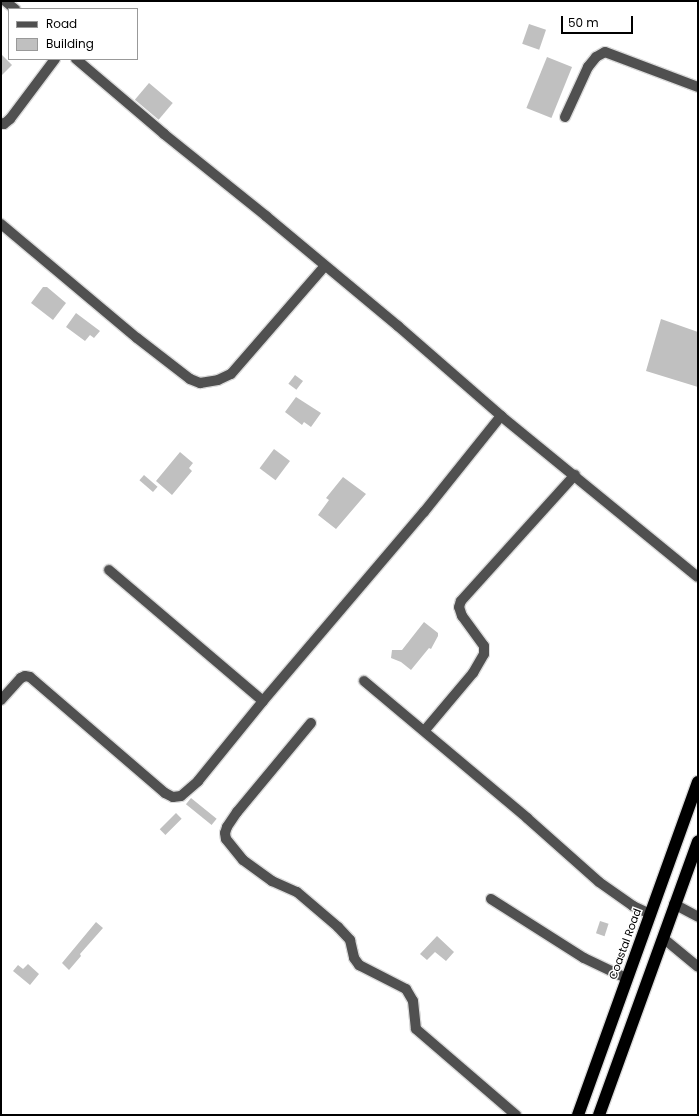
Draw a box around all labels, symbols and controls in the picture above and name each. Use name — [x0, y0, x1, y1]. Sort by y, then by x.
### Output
legend — [8, 8, 138, 60]
scale bar — [563, 8, 635, 34]
text: 50 m — [568, 14, 599, 31]
text: Road — [46, 15, 77, 32]
text: Building — [46, 35, 94, 52]
street label: Coastal Road — [606, 907, 644, 981]

